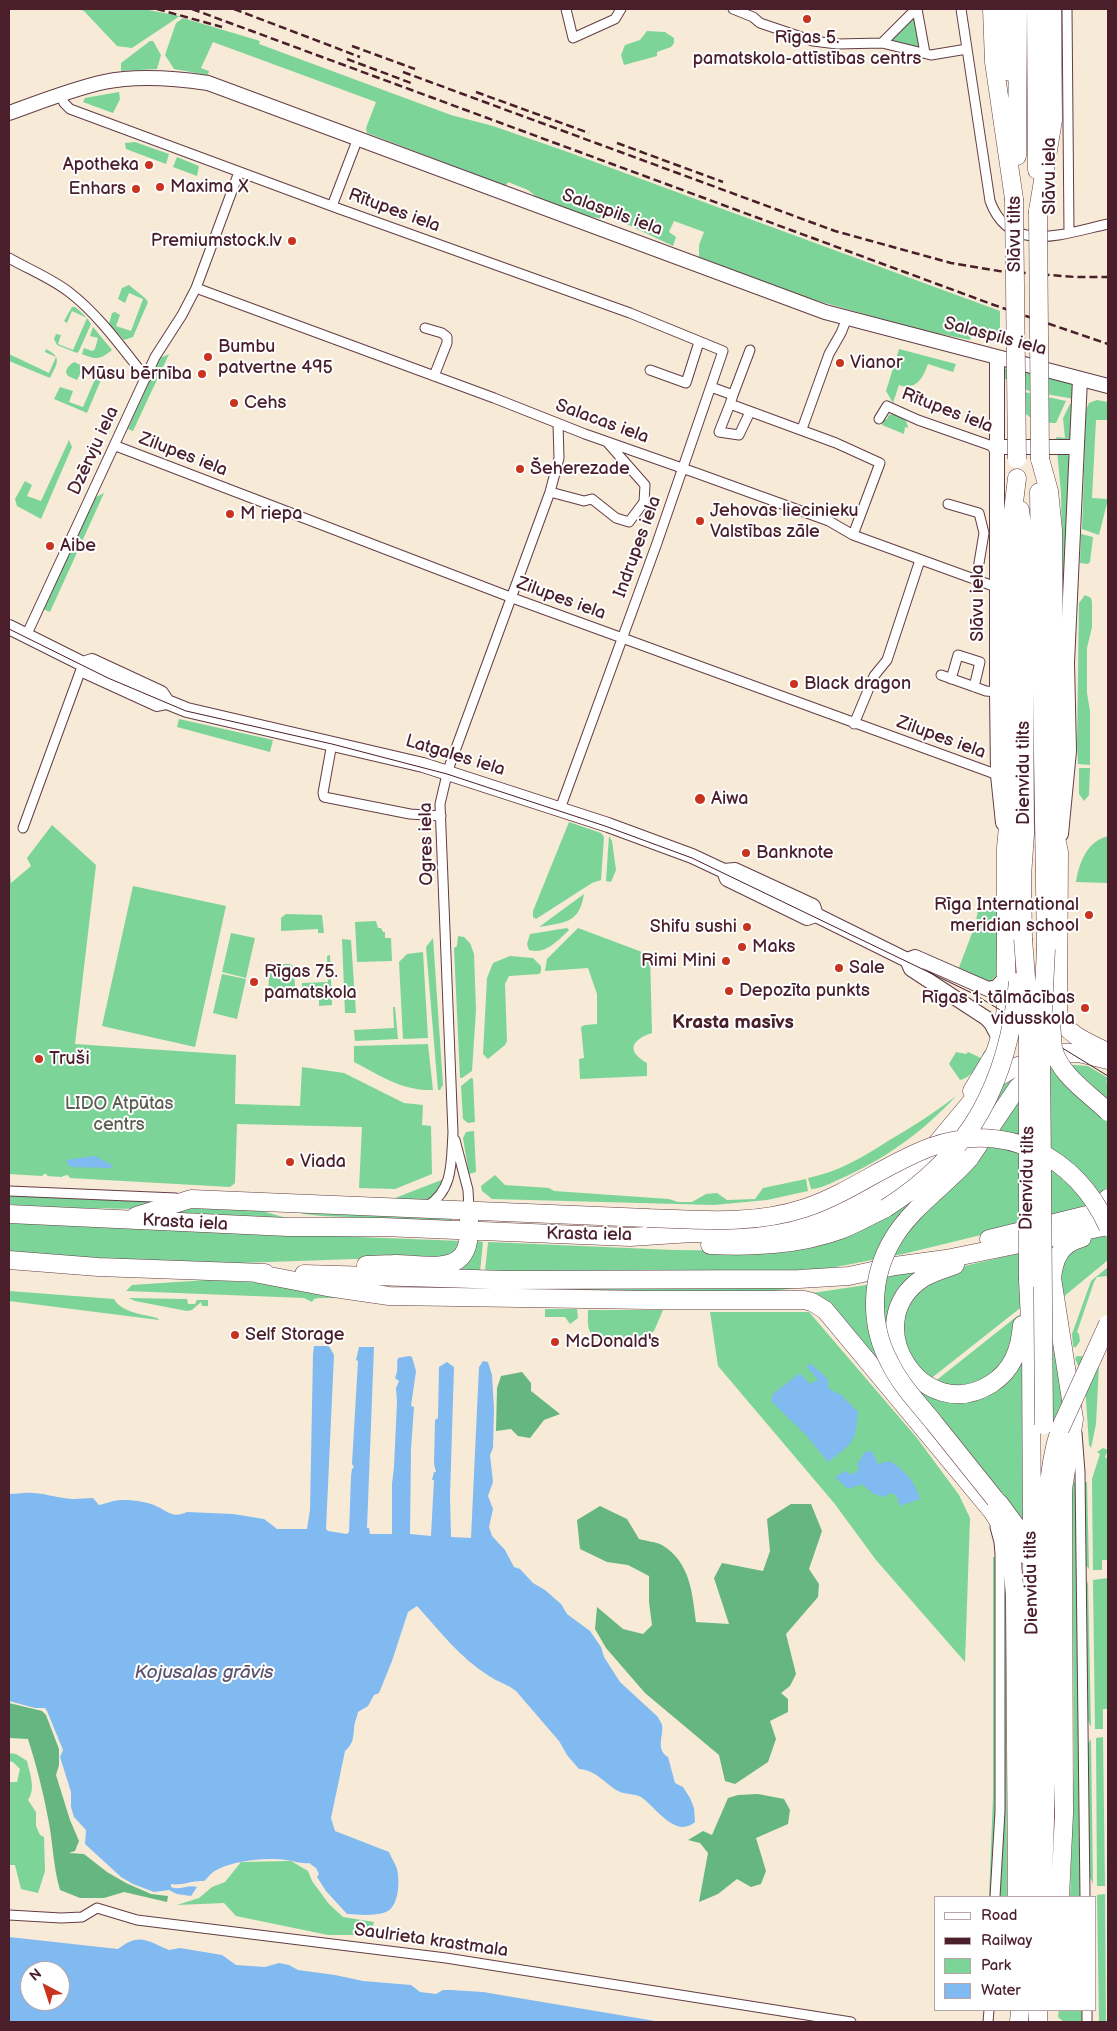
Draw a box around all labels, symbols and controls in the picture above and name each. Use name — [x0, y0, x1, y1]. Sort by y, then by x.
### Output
marker: Rīgas 5. pamatskola-attīstības centrs — [801, 13, 813, 25]
place label: Rīgas 5. pamatskola-attīstības centrs — [693, 27, 921, 70]
street label: Slāvu iela — [1039, 137, 1061, 215]
place label: Apotheka — [63, 154, 139, 176]
marker: Apotheka — [143, 159, 155, 171]
place label: Maxima X — [170, 176, 248, 198]
place label: Enhars — [68, 178, 126, 200]
marker: Maxima X — [154, 181, 166, 193]
marker: Enhars — [130, 183, 142, 195]
street label: Rītupes iela — [345, 184, 443, 238]
street label: Salaspils iela — [559, 185, 665, 241]
street label: Slāvu tilts — [1004, 196, 1026, 272]
place label: Premiumstock.lv — [151, 230, 282, 252]
marker: Premiumstock.lv — [286, 235, 298, 247]
street label: Salaspils iela — [941, 313, 1049, 361]
place label: Bumbu patvertne 495 — [218, 336, 333, 378]
marker: Bumbu patvertne 495 — [202, 351, 214, 363]
place label: Vianor — [850, 352, 902, 374]
marker: Vianor — [834, 357, 846, 369]
place label: Mūsu bērnība — [80, 363, 192, 385]
marker: Mūsu bērnība — [196, 368, 208, 380]
street label: Rītupes iela — [898, 384, 996, 438]
place label: Cehs — [244, 392, 286, 414]
street label: Salacas iela — [552, 395, 652, 449]
marker: Cehs — [228, 397, 240, 409]
street label: Dzērvju iela — [64, 403, 124, 499]
street label: Zilupes iela — [136, 428, 230, 482]
place label: Šeherezade — [530, 458, 630, 480]
marker: Šeherezade — [514, 463, 526, 475]
street label: Indrupes iela — [610, 493, 666, 601]
place label: Jehovas liecinieku Valstības zāle — [710, 500, 859, 542]
place label: M riepa — [240, 503, 302, 525]
marker: M riepa — [224, 508, 236, 520]
marker: Jehovas liecinieku Valstības zāle — [694, 515, 706, 527]
place label: Aibe — [60, 535, 96, 557]
marker: Aibe — [44, 540, 56, 552]
street label: Slāvu iela — [967, 564, 989, 642]
street label: Zilupes iela — [514, 573, 608, 625]
place label: Black dragon — [804, 673, 911, 695]
marker: Black dragon — [788, 678, 800, 690]
street label: Zilupes iela — [894, 712, 988, 764]
street label: Dienvidu tilts — [1013, 721, 1035, 825]
street label: Latgales iela — [403, 731, 507, 781]
place label: Aiwa — [711, 788, 748, 810]
marker: Aiwa — [693, 792, 707, 806]
street label: Ogres iela — [415, 802, 439, 886]
place label: Banknote — [756, 842, 833, 864]
marker: Banknote — [740, 847, 752, 859]
place label: Rīga International meridian school — [934, 894, 1079, 936]
marker: Rīga International meridian school — [1083, 909, 1095, 921]
place label: Shifu sushi — [650, 916, 737, 938]
marker: Shifu sushi — [741, 921, 753, 933]
place label: Maks — [752, 936, 795, 958]
marker: Maks — [736, 941, 748, 953]
place label: Rimi Mini — [641, 950, 716, 972]
marker: Rimi Mini — [720, 955, 732, 967]
place label: Sale — [849, 957, 885, 979]
place label: Rīgas 75. pamatskola — [264, 961, 357, 1004]
marker: Sale — [833, 962, 845, 974]
marker: Rīgas 75. pamatskola — [248, 976, 260, 988]
place label: Depozīta punkts — [739, 980, 870, 1002]
marker: Depozīta punkts — [723, 985, 735, 997]
place label: Rīgas 1. tālmācības vidusskola — [921, 987, 1075, 1030]
marker: Rīgas 1. tālmācības vidusskola — [1079, 1002, 1091, 1014]
district label: Krasta masīvs — [672, 1012, 794, 1034]
place label: Truši — [49, 1048, 90, 1070]
marker: Truši — [33, 1053, 45, 1065]
park label: LIDO Atpūtas centrs — [65, 1093, 173, 1136]
street label: Dienvidu tilts — [1016, 1126, 1040, 1230]
place label: Viada — [300, 1151, 346, 1173]
marker: Viada — [284, 1156, 296, 1168]
street label: Krasta iela — [142, 1210, 228, 1236]
street label: Krasta iela — [546, 1223, 632, 1247]
place label: Self Storage — [245, 1324, 345, 1346]
marker: Self Storage — [229, 1329, 241, 1341]
place label: McDonald's — [565, 1331, 659, 1353]
marker: McDonald's — [549, 1336, 561, 1348]
street label: Dienvidu tilts — [1020, 1531, 1044, 1635]
water label: Kojusalas grāvis — [134, 1662, 274, 1684]
legend — [934, 1896, 1097, 2011]
text: Road — [981, 1906, 1017, 1925]
street label: Saulrieta krastmala — [353, 1920, 509, 1962]
text: Railway — [981, 1931, 1032, 1950]
text: Park — [981, 1956, 1011, 1975]
north arrow — [20, 1961, 70, 2011]
text: N — [26, 1965, 45, 1985]
text: Water — [981, 1981, 1021, 2000]

